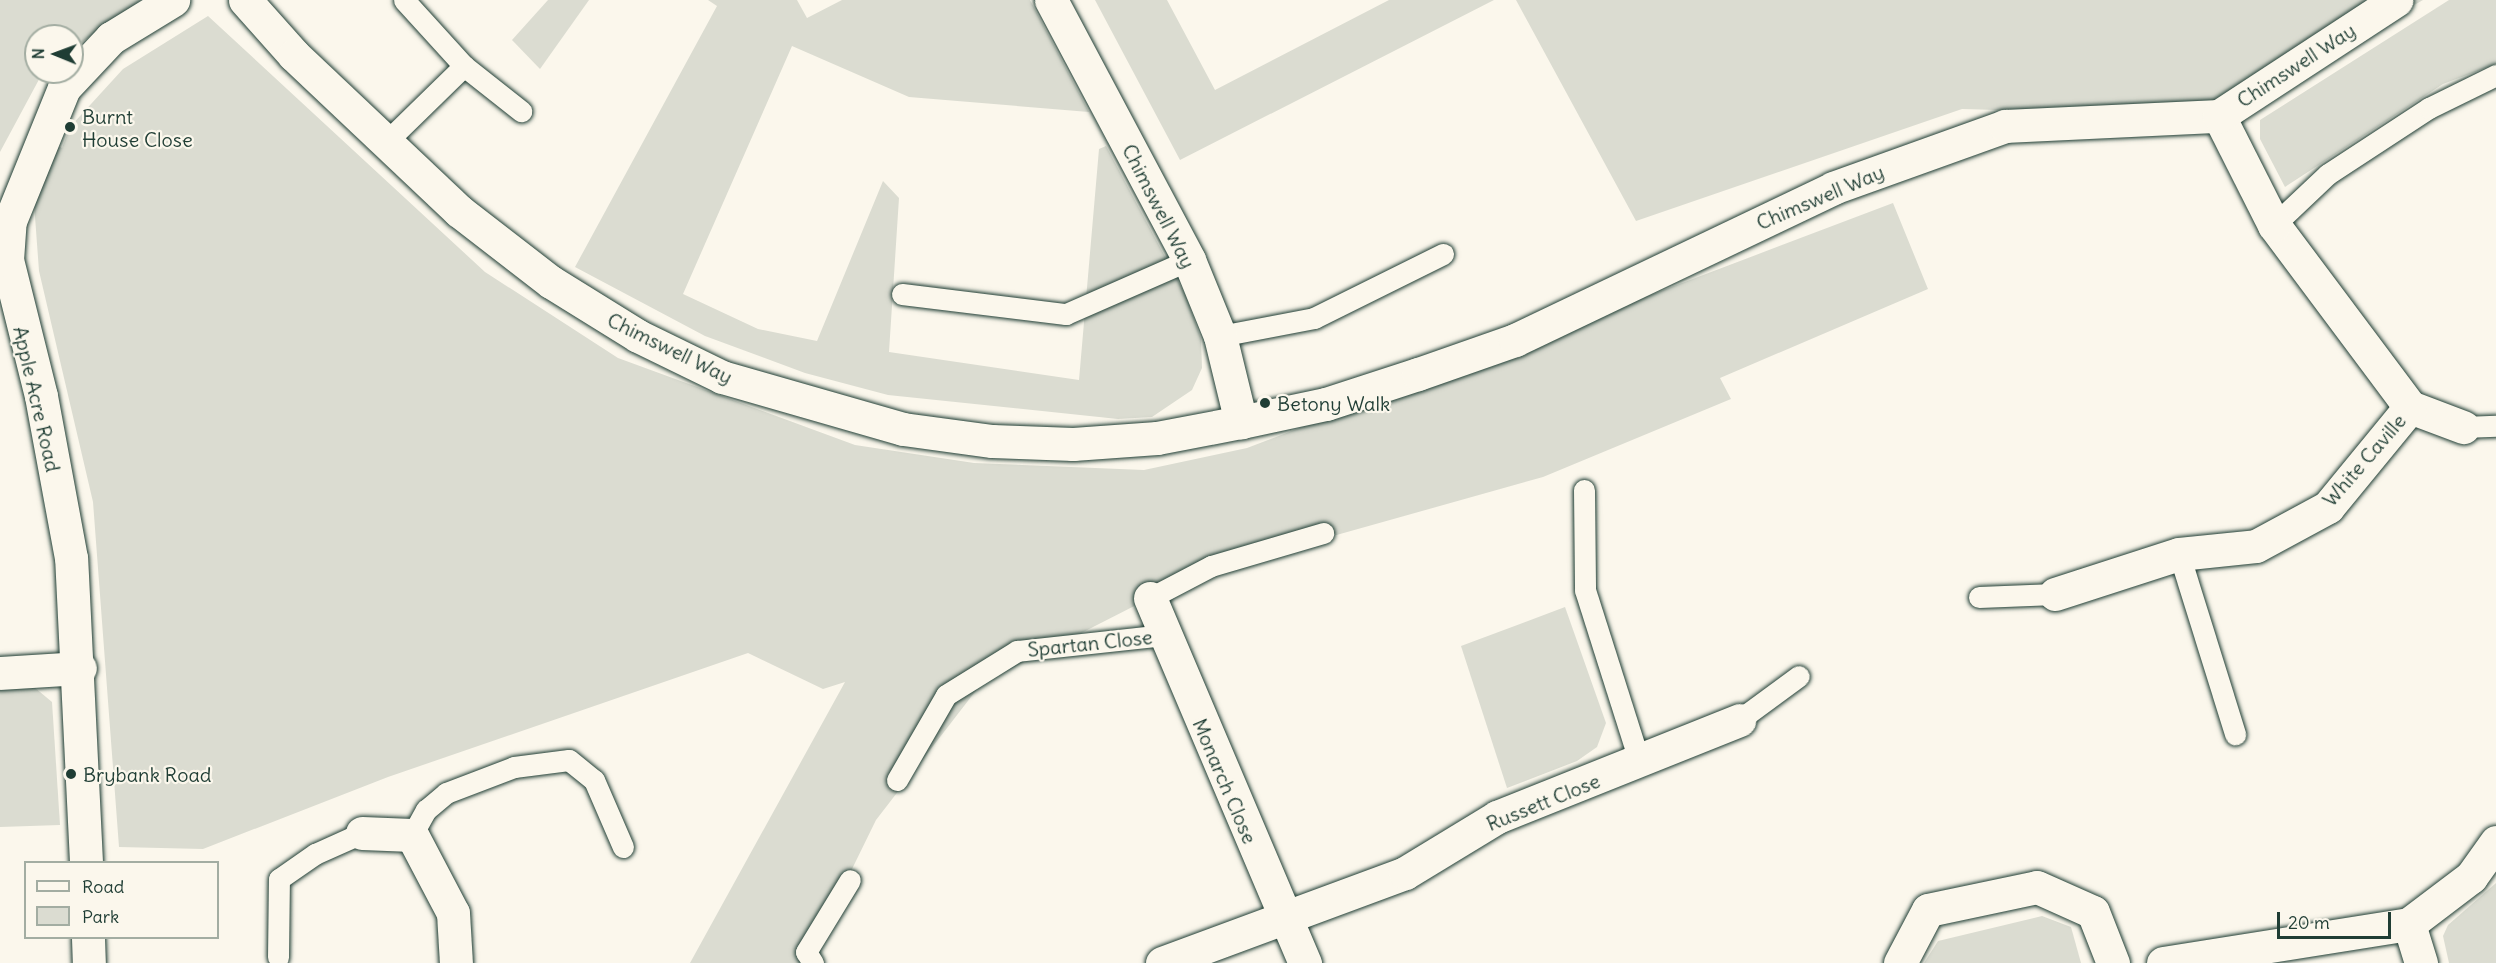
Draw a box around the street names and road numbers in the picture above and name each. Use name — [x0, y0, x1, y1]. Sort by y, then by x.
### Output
street label: Chimswell Way — [2232, 18, 2360, 112]
street label: Chimswell Way — [1117, 140, 1201, 272]
street label: Chimswell Way — [1753, 159, 1887, 235]
street label: Chimswell Way — [604, 307, 736, 389]
street label: Apple Acre Road — [9, 324, 65, 474]
street label: White Caville — [2317, 409, 2411, 511]
street label: Spartan Close — [1026, 625, 1154, 661]
street label: Monarch Close — [1188, 715, 1262, 847]
street label: Russett Close — [1483, 768, 1603, 836]

